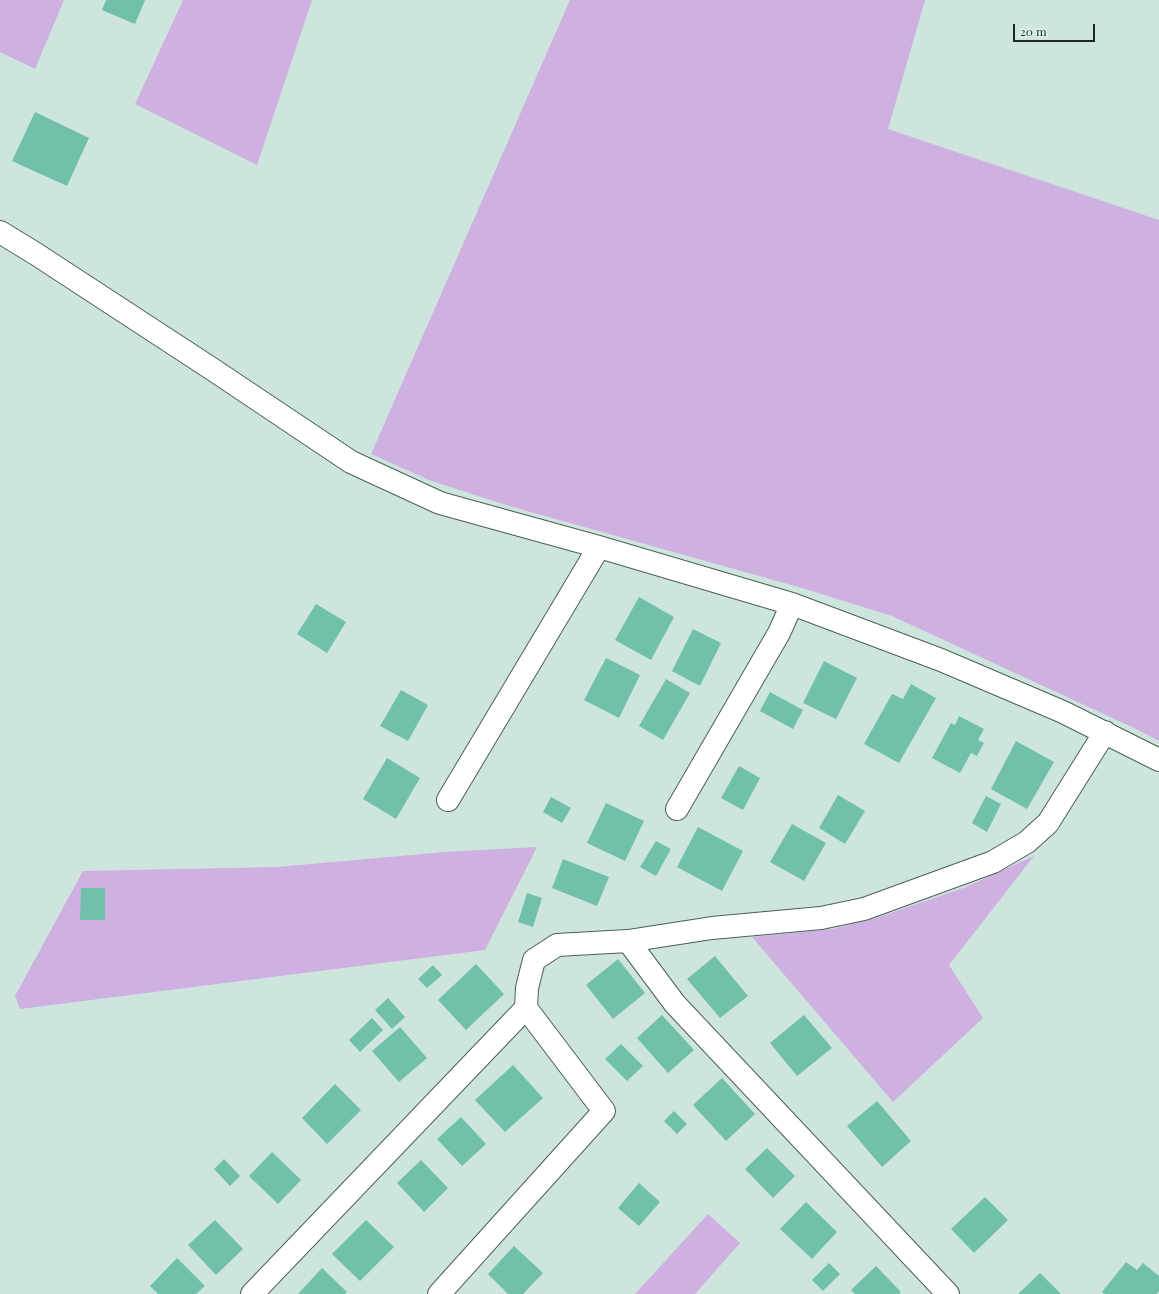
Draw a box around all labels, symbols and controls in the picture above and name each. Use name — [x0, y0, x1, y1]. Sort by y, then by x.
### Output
scale bar — [1015, 16, 1097, 42]
text: 20 m — [1020, 23, 1047, 39]

